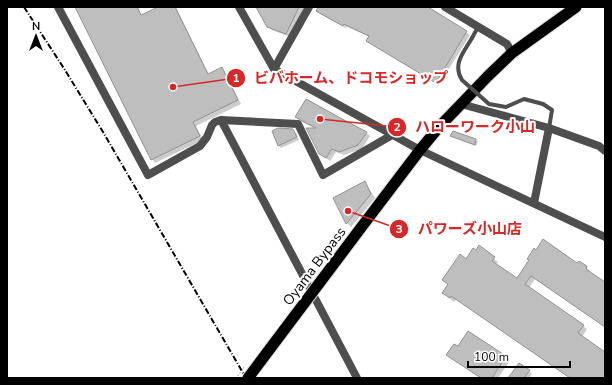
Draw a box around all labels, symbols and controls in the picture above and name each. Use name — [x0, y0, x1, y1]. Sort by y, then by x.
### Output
north arrow — [16, 16, 56, 56]
text: N — [32, 19, 40, 34]
callout: ビバホーム、ドコモショップ — [226, 64, 457, 91]
text: ビバホーム、ドコモショップ — [254, 68, 448, 88]
text: 1 — [232, 70, 240, 86]
callout: ハローワーク小山 — [387, 113, 543, 140]
text: ハローワーク小山 — [415, 117, 535, 137]
text: 2 — [393, 119, 401, 135]
callout: パワーズ小山店 — [389, 216, 530, 243]
text: パワーズ小山店 — [418, 219, 522, 239]
text: 3 — [395, 221, 403, 237]
street label: Oyama Bypass — [279, 223, 350, 310]
scale bar — [468, 343, 570, 369]
text: 100 m — [474, 349, 509, 365]

